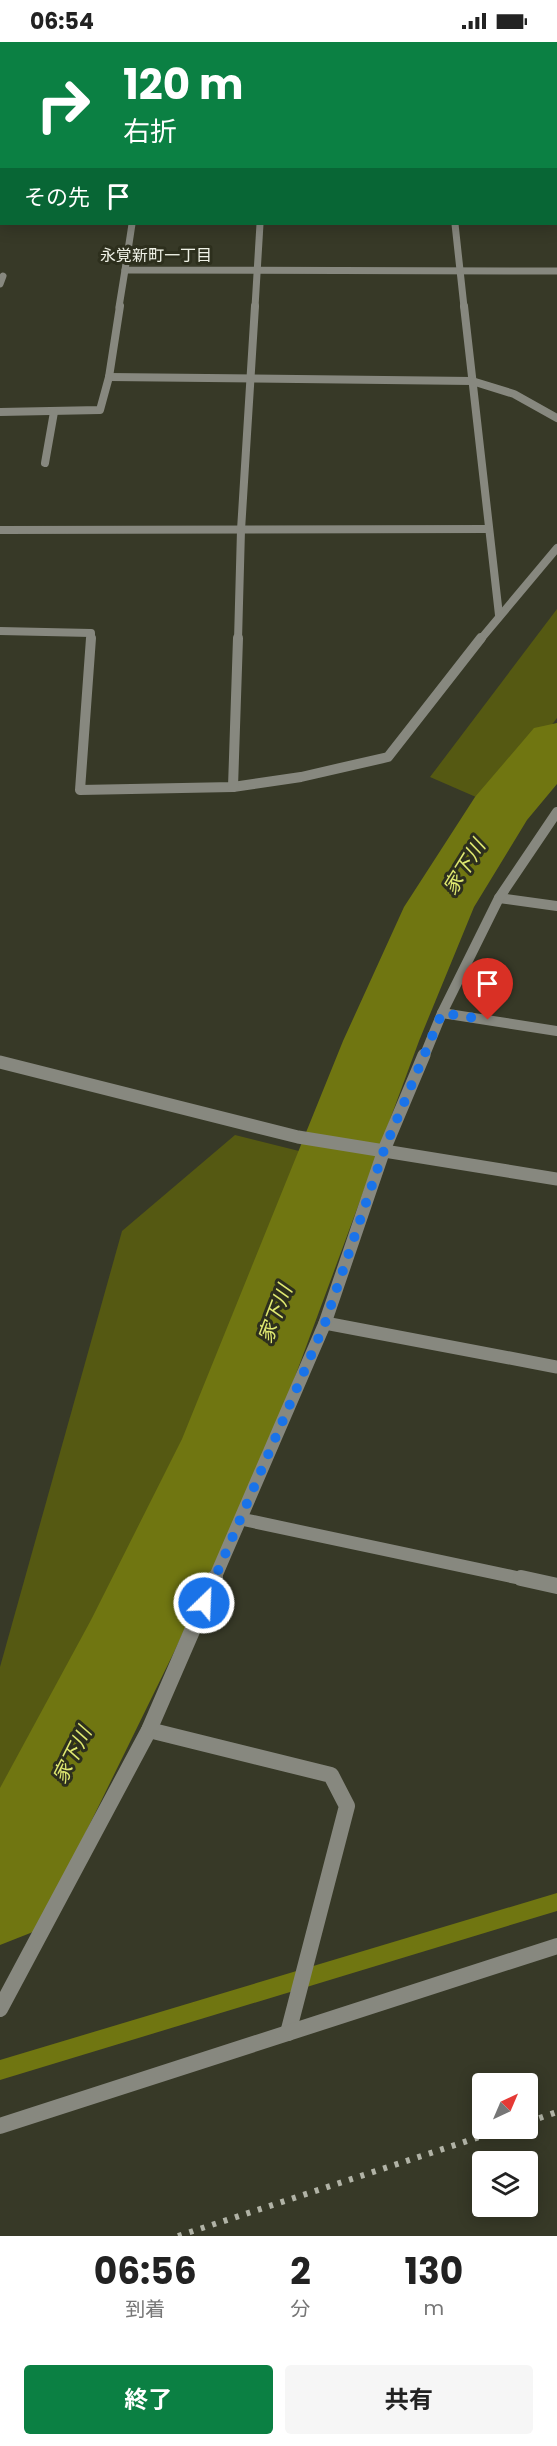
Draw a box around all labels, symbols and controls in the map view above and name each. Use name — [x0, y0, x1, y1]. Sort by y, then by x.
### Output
text: 06:54 — [30, 6, 94, 37]
text: 120 m — [123, 55, 244, 114]
icon: right — [24, 66, 102, 144]
text: 右折 — [123, 113, 177, 150]
icon: arrive — [102, 180, 135, 213]
text: その先 — [24, 182, 90, 213]
district label: 永覚新町一丁目 — [100, 244, 212, 267]
water label: 家下川 — [436, 832, 493, 900]
pin — [462, 958, 513, 1020]
icon: arrive — [471, 967, 504, 1000]
water label: 家下川 — [251, 1279, 300, 1347]
position arrow — [172, 1571, 236, 1635]
water label: 家下川 — [46, 1720, 99, 1788]
north arrow — [472, 2073, 538, 2139]
map controls — [472, 2073, 538, 2217]
button: layers — [472, 2151, 538, 2217]
text: 06:56 — [94, 2246, 197, 2297]
text: 2 — [290, 2246, 311, 2297]
text: 130 — [405, 2246, 463, 2297]
text: m — [424, 2294, 444, 2322]
text: 到着 — [125, 2295, 165, 2323]
text: 分 — [291, 2295, 311, 2323]
button: 終了 — [24, 2365, 273, 2434]
button: 共有 — [285, 2365, 533, 2434]

